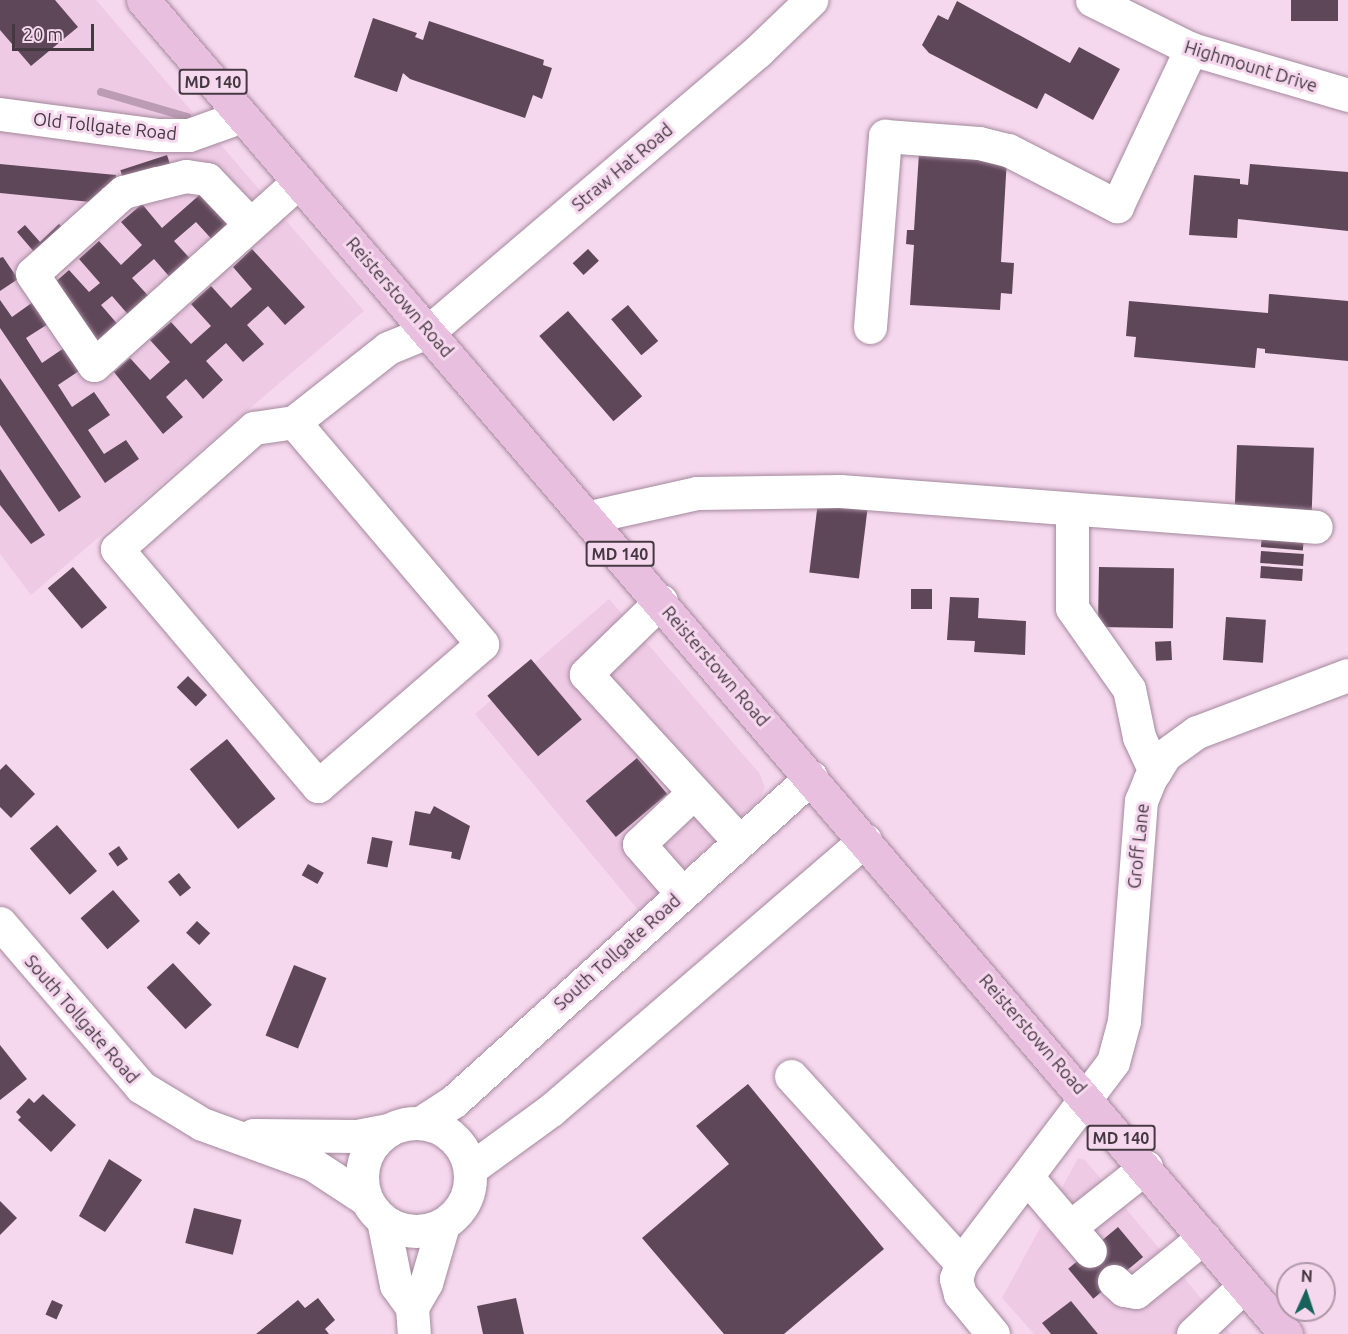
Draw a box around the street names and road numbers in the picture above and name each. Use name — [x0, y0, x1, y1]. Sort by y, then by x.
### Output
street label: Highmount Drive — [1182, 36, 1320, 96]
road number: MD 140 — [178, 69, 248, 95]
street label: Old Tollgate Road — [32, 108, 178, 144]
street label: Straw Hat Road — [567, 119, 677, 215]
street label: Reisterstown Road — [342, 232, 458, 362]
road number: MD 140 — [586, 541, 654, 567]
street label: Reisterstown Road — [658, 601, 774, 731]
street label: Groff Lane — [1123, 802, 1153, 890]
street label: South Tollgate Road — [549, 889, 685, 1015]
street label: South Tollgate Road — [20, 950, 144, 1088]
street label: Reisterstown Road — [975, 969, 1091, 1099]
road number: MD 140 — [1086, 1125, 1156, 1151]

